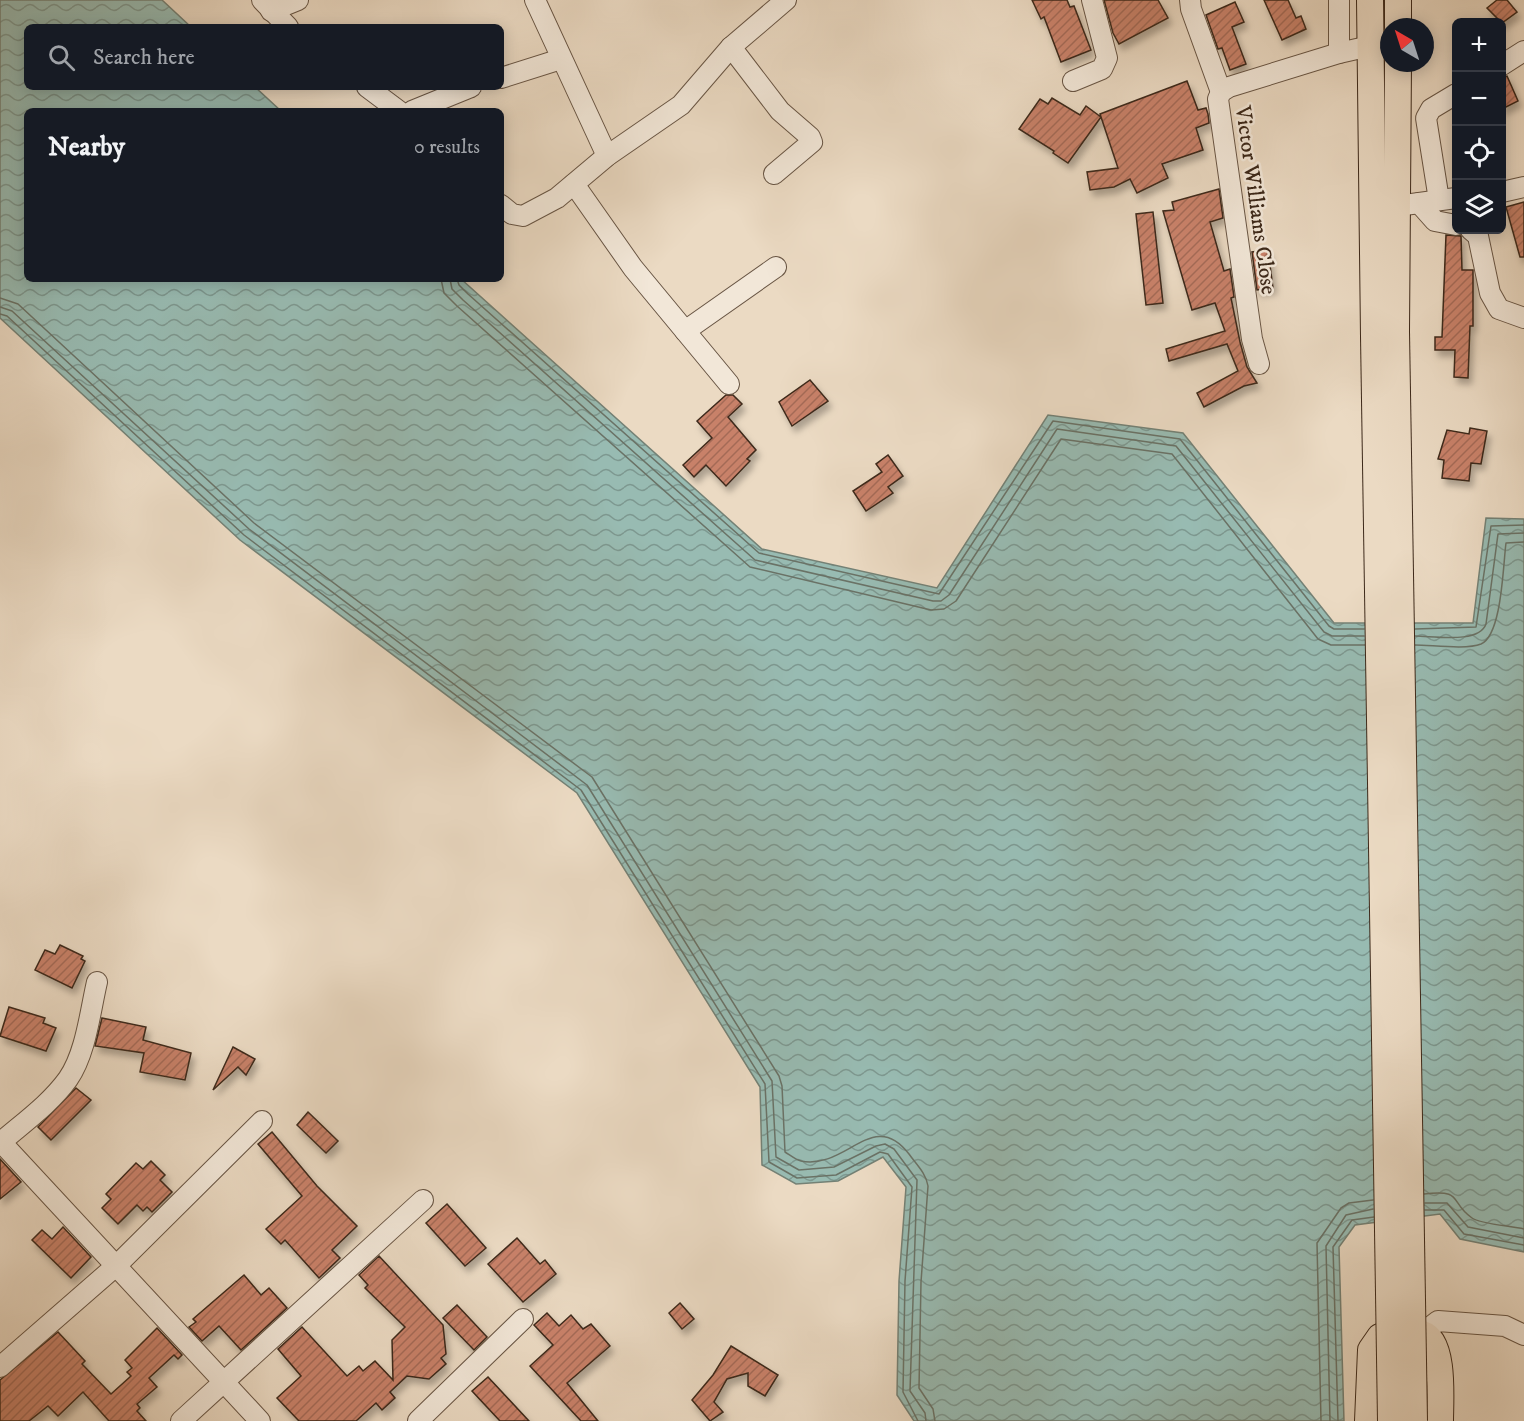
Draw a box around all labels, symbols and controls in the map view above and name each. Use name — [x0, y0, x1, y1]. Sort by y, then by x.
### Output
north arrow — [1380, 18, 1434, 72]
map controls — [1452, 18, 1506, 234]
button: + — [1452, 18, 1506, 72]
search box — [24, 24, 504, 90]
icon: search — [45, 41, 78, 74]
text: Search here — [93, 44, 195, 71]
button: − — [1452, 72, 1506, 126]
street label: Victor Williams Close — [1229, 103, 1282, 296]
button: locate — [1452, 126, 1506, 180]
text: Nearby — [48, 131, 125, 164]
text: 0 results — [414, 135, 480, 160]
button: layers — [1452, 180, 1506, 234]

